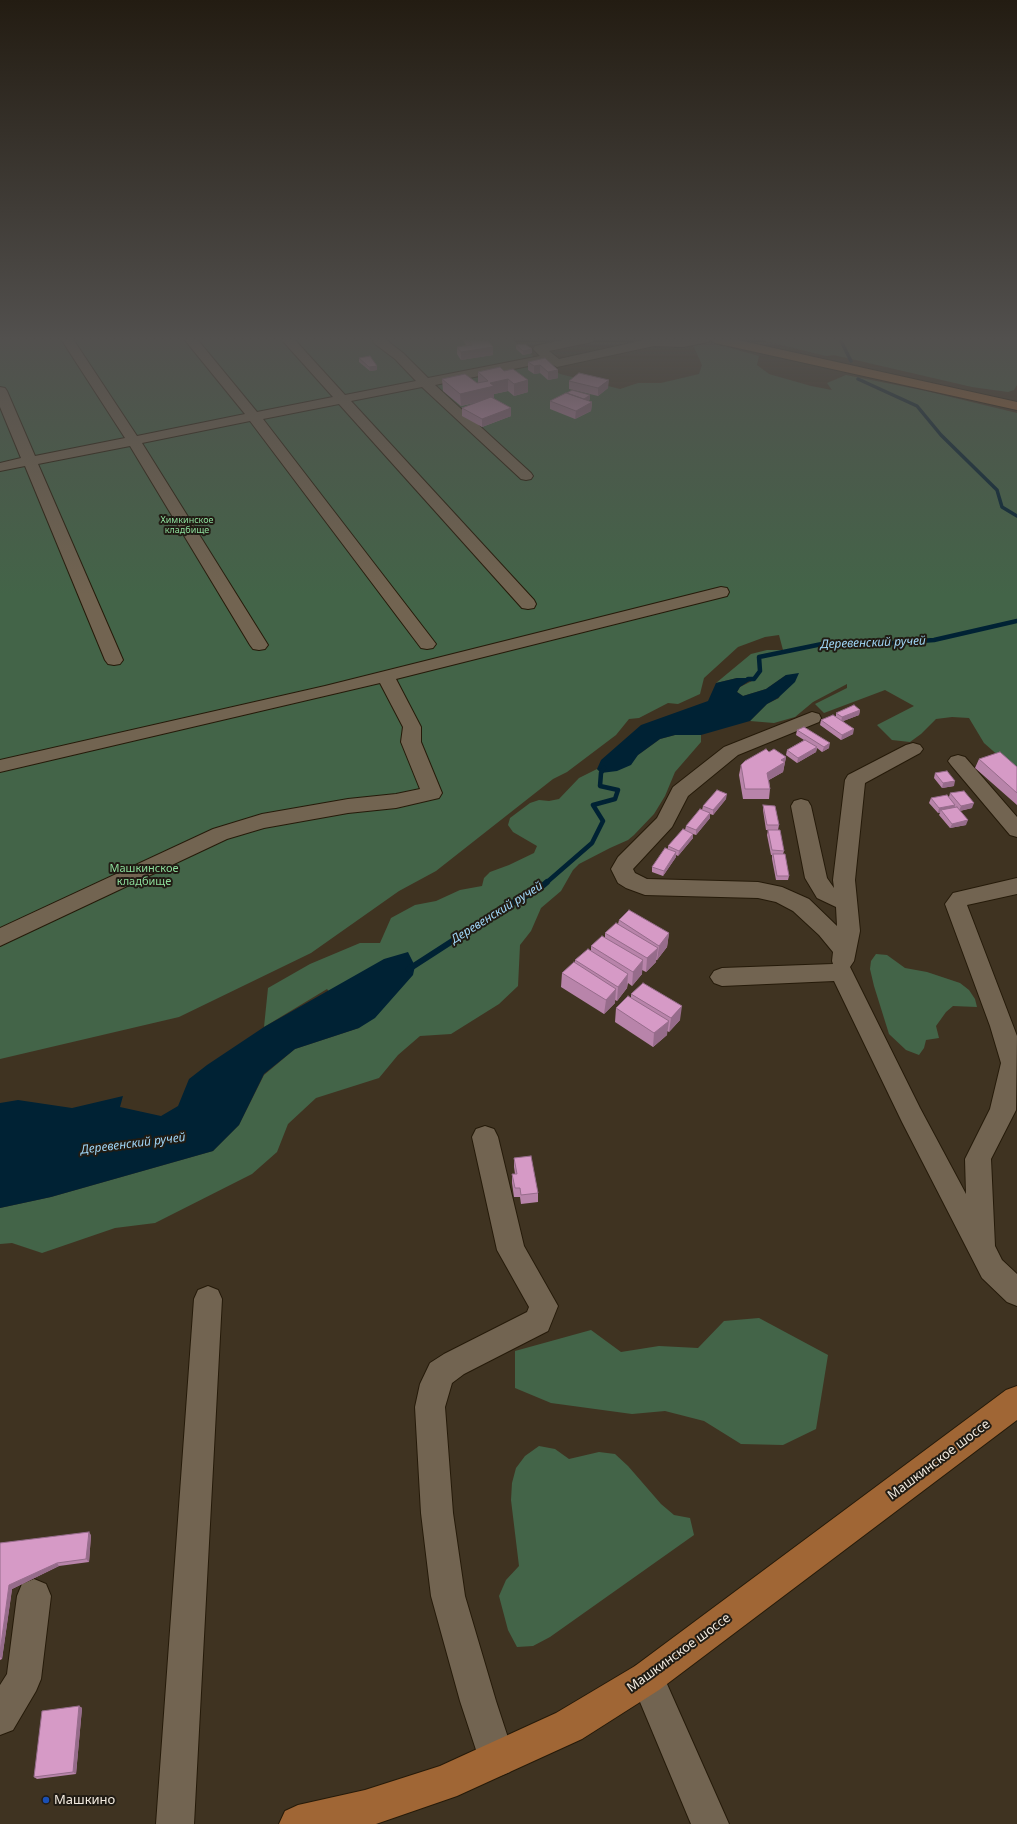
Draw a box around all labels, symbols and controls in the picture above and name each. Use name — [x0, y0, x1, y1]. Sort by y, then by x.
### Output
park label: Химкинское кладбище — [160, 515, 214, 536]
water label: Деревенский ручей — [820, 634, 926, 652]
park label: Машкинское кладбище — [110, 862, 178, 888]
water label: Деревенский ручей — [448, 879, 546, 947]
water label: Деревенский ручей — [80, 1130, 186, 1158]
street label: Машкинское шоссе — [885, 1416, 993, 1504]
street label: Машкинское шоссе — [624, 1610, 734, 1696]
place label: Машкино — [54, 1792, 115, 1808]
marker: Машкино — [41, 1795, 51, 1805]

